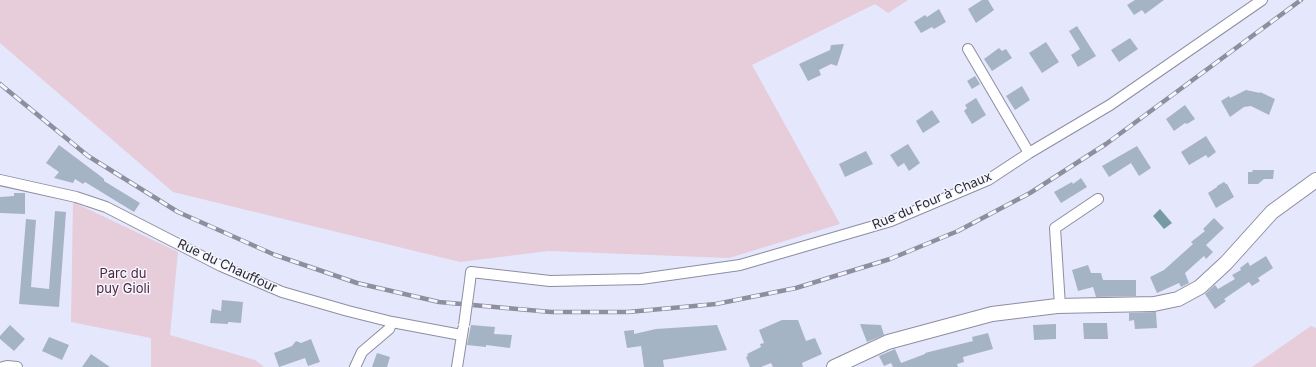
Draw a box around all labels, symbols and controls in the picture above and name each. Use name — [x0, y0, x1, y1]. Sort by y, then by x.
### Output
street label: Rue du Four à Chaux — [870, 169, 994, 233]
street label: Rue du Chauffour — [175, 236, 279, 296]
park label: Parc du puy Gioli — [96, 266, 150, 297]

